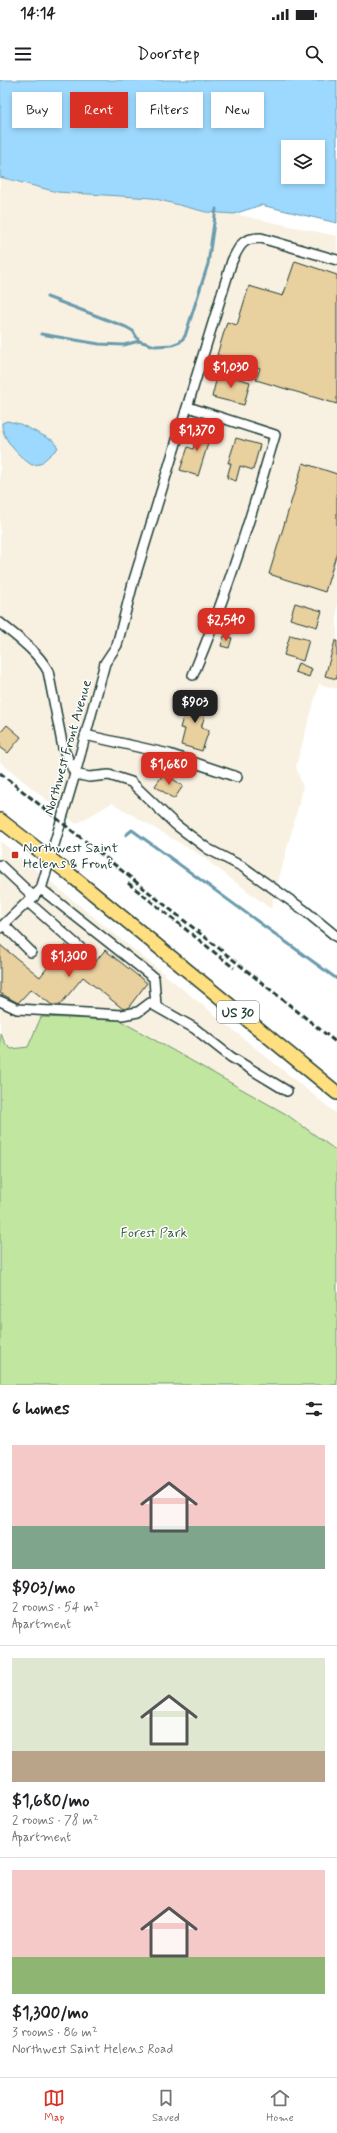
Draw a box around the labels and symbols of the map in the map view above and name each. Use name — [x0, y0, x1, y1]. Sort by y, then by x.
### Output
pin: $1,030 — [198, 355, 264, 389]
pin: $1,370 — [164, 418, 230, 452]
pin: $2,540 — [193, 608, 259, 642]
street label: Northwest Front Avenue — [40, 677, 96, 817]
pin: $903 — [171, 690, 219, 724]
pin: $1,680 — [136, 752, 202, 786]
place label: Northwest Saint Helens & Front — [23, 839, 118, 873]
marker: Northwest Saint Helens & Front — [10, 850, 20, 860]
pin: $1,300 — [36, 944, 102, 978]
road number: US 30 — [217, 1001, 259, 1023]
park label: Forest Park — [121, 1224, 187, 1242]

